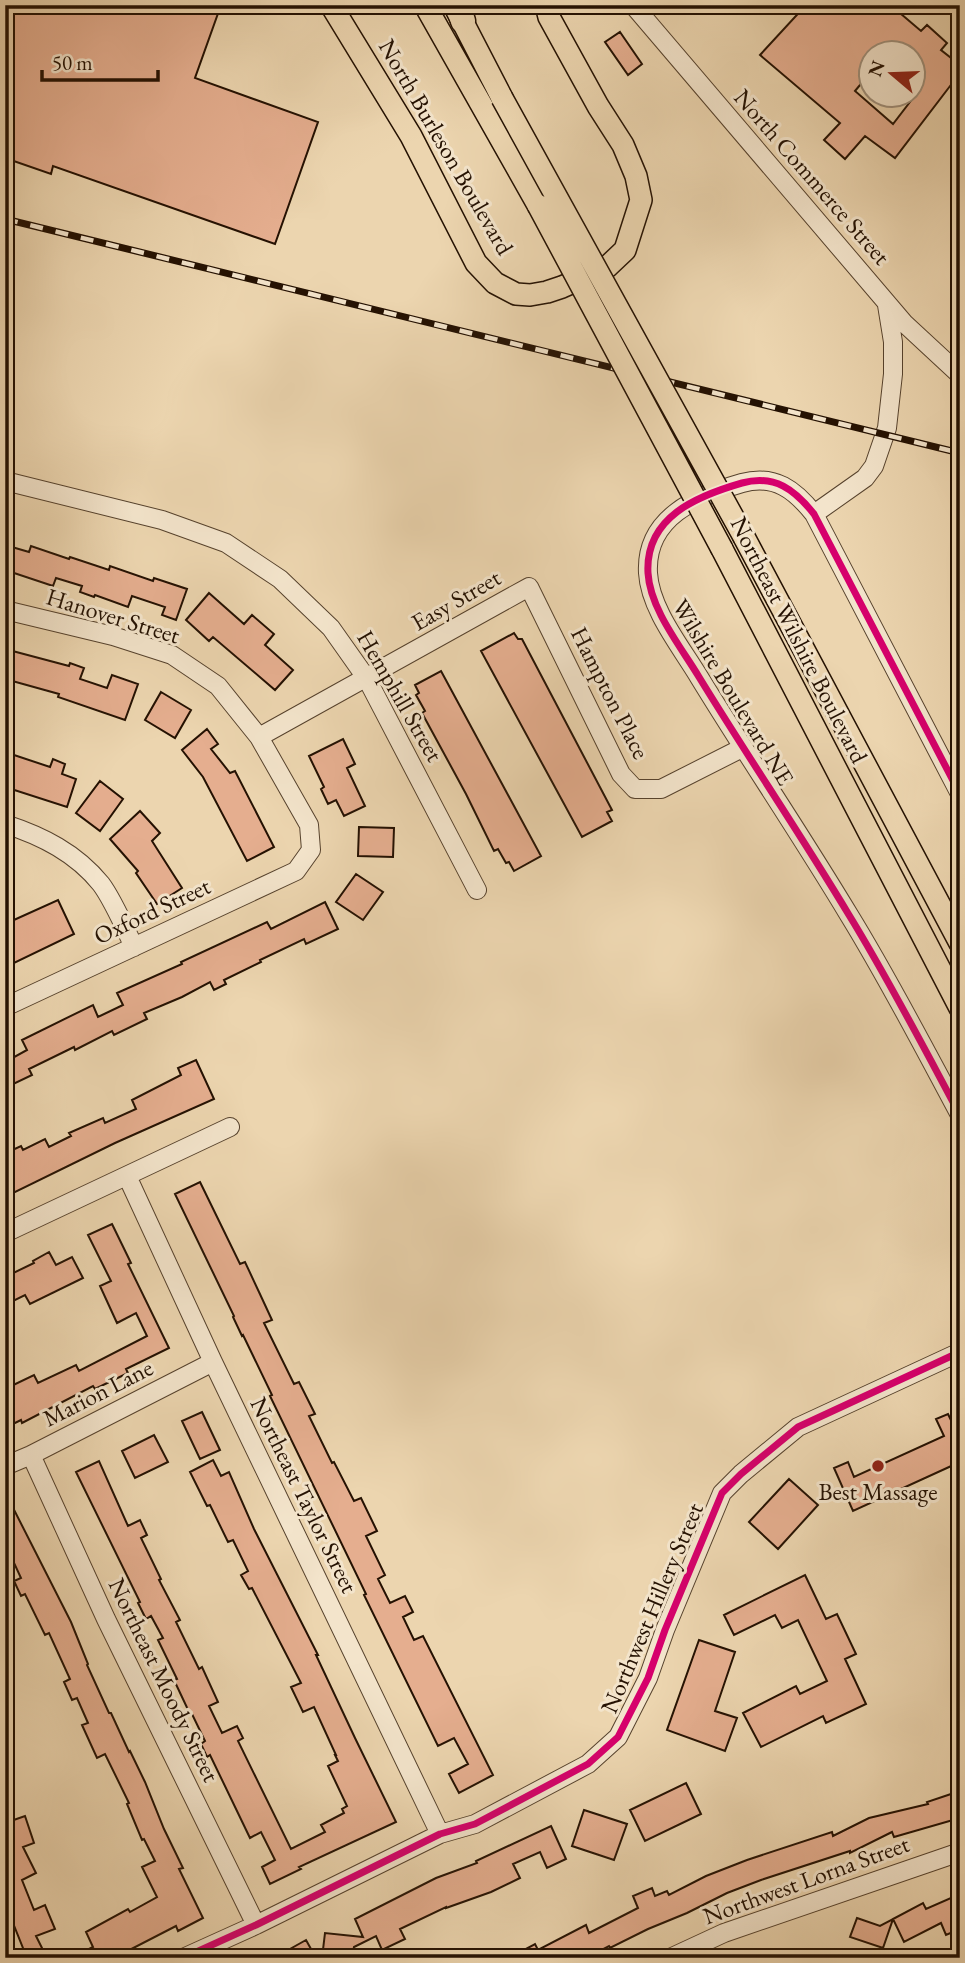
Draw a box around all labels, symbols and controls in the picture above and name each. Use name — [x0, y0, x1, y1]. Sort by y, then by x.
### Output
street label: North Burleson Boulevard — [372, 33, 521, 261]
scale bar — [42, 38, 158, 82]
north arrow — [856, 38, 926, 108]
text: 50 m — [52, 49, 93, 76]
text: N — [862, 57, 891, 80]
street label: North Commerce Street — [727, 82, 898, 271]
street label: Northeast Wilshire Boulevard — [724, 511, 876, 769]
street label: Easy Street — [406, 561, 506, 638]
street label: Hanover Street — [43, 581, 184, 651]
street label: Wilshire Boulevard NE — [665, 593, 801, 791]
street label: Hampton Place — [564, 621, 657, 764]
street label: Hemphill Street — [350, 624, 451, 767]
street label: Oxford Street — [88, 870, 216, 951]
street label: Marion Lane — [37, 1352, 158, 1434]
street label: Northeast Taylor Street — [244, 1392, 366, 1598]
marker: Best Massage — [870, 1458, 886, 1474]
place label: Best Massage — [818, 1476, 938, 1507]
street label: Northwest Hillery Street — [593, 1497, 710, 1718]
street label: Northeast Moody Street — [102, 1573, 227, 1787]
street label: Northwest Lorna Street — [698, 1828, 914, 1931]

